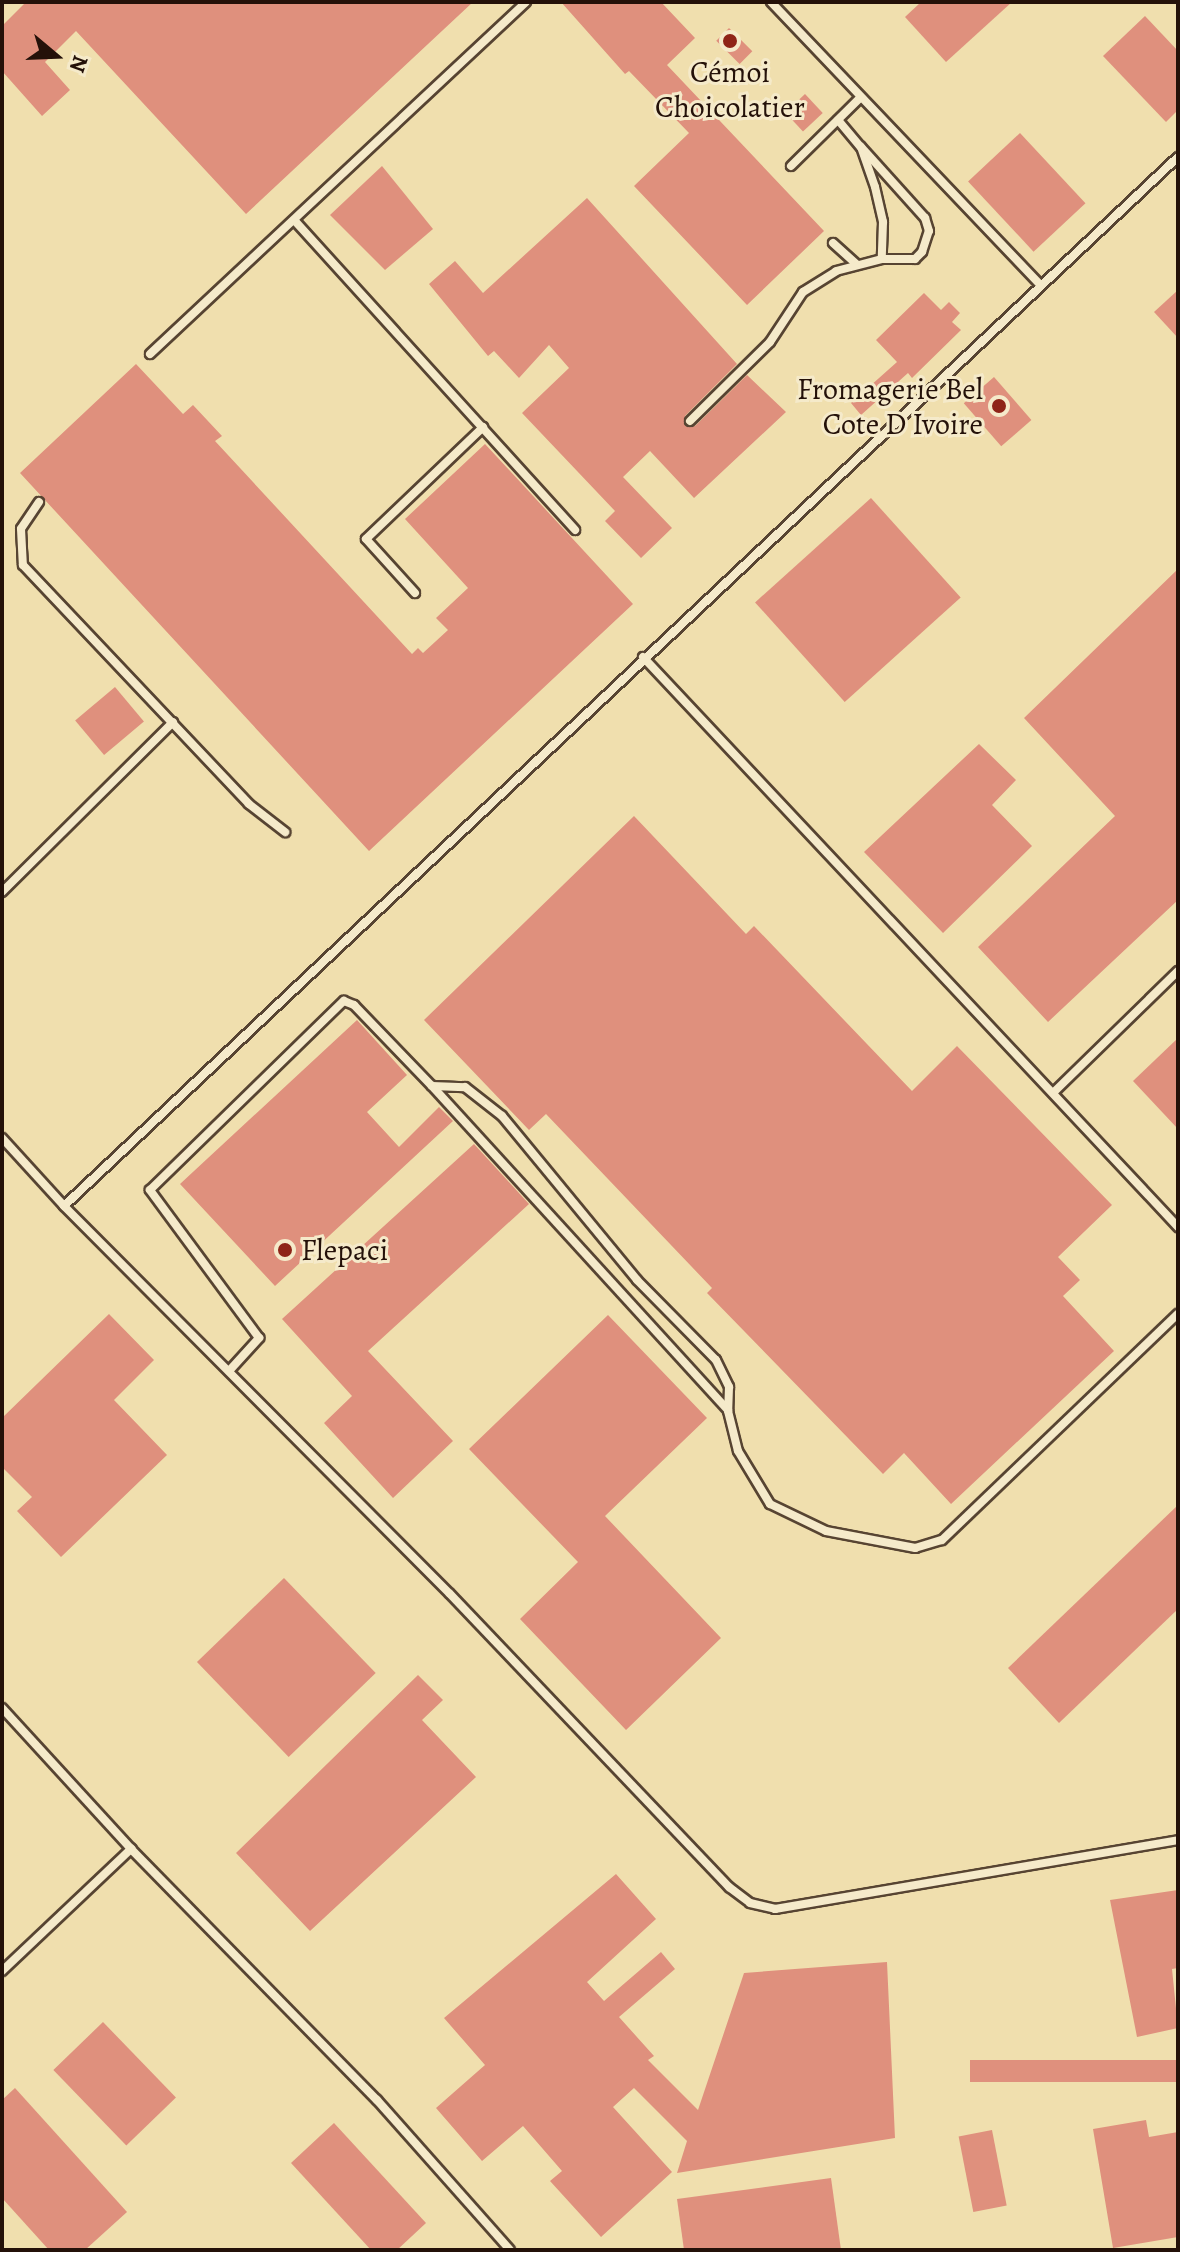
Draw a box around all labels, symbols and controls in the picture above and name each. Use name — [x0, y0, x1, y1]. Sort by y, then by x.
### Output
north arrow — [16, 16, 96, 96]
marker: Cémoi Choicolatier — [721, 32, 739, 50]
text: N — [62, 51, 95, 76]
place label: Cémoi Choicolatier — [655, 54, 805, 124]
place label: Fromagerie Bel Cote D Ivoire — [797, 371, 983, 442]
marker: Fromagerie Bel Cote D Ivoire — [990, 397, 1008, 415]
place label: Flepaci — [301, 1232, 388, 1268]
marker: Flepaci — [276, 1241, 294, 1259]

